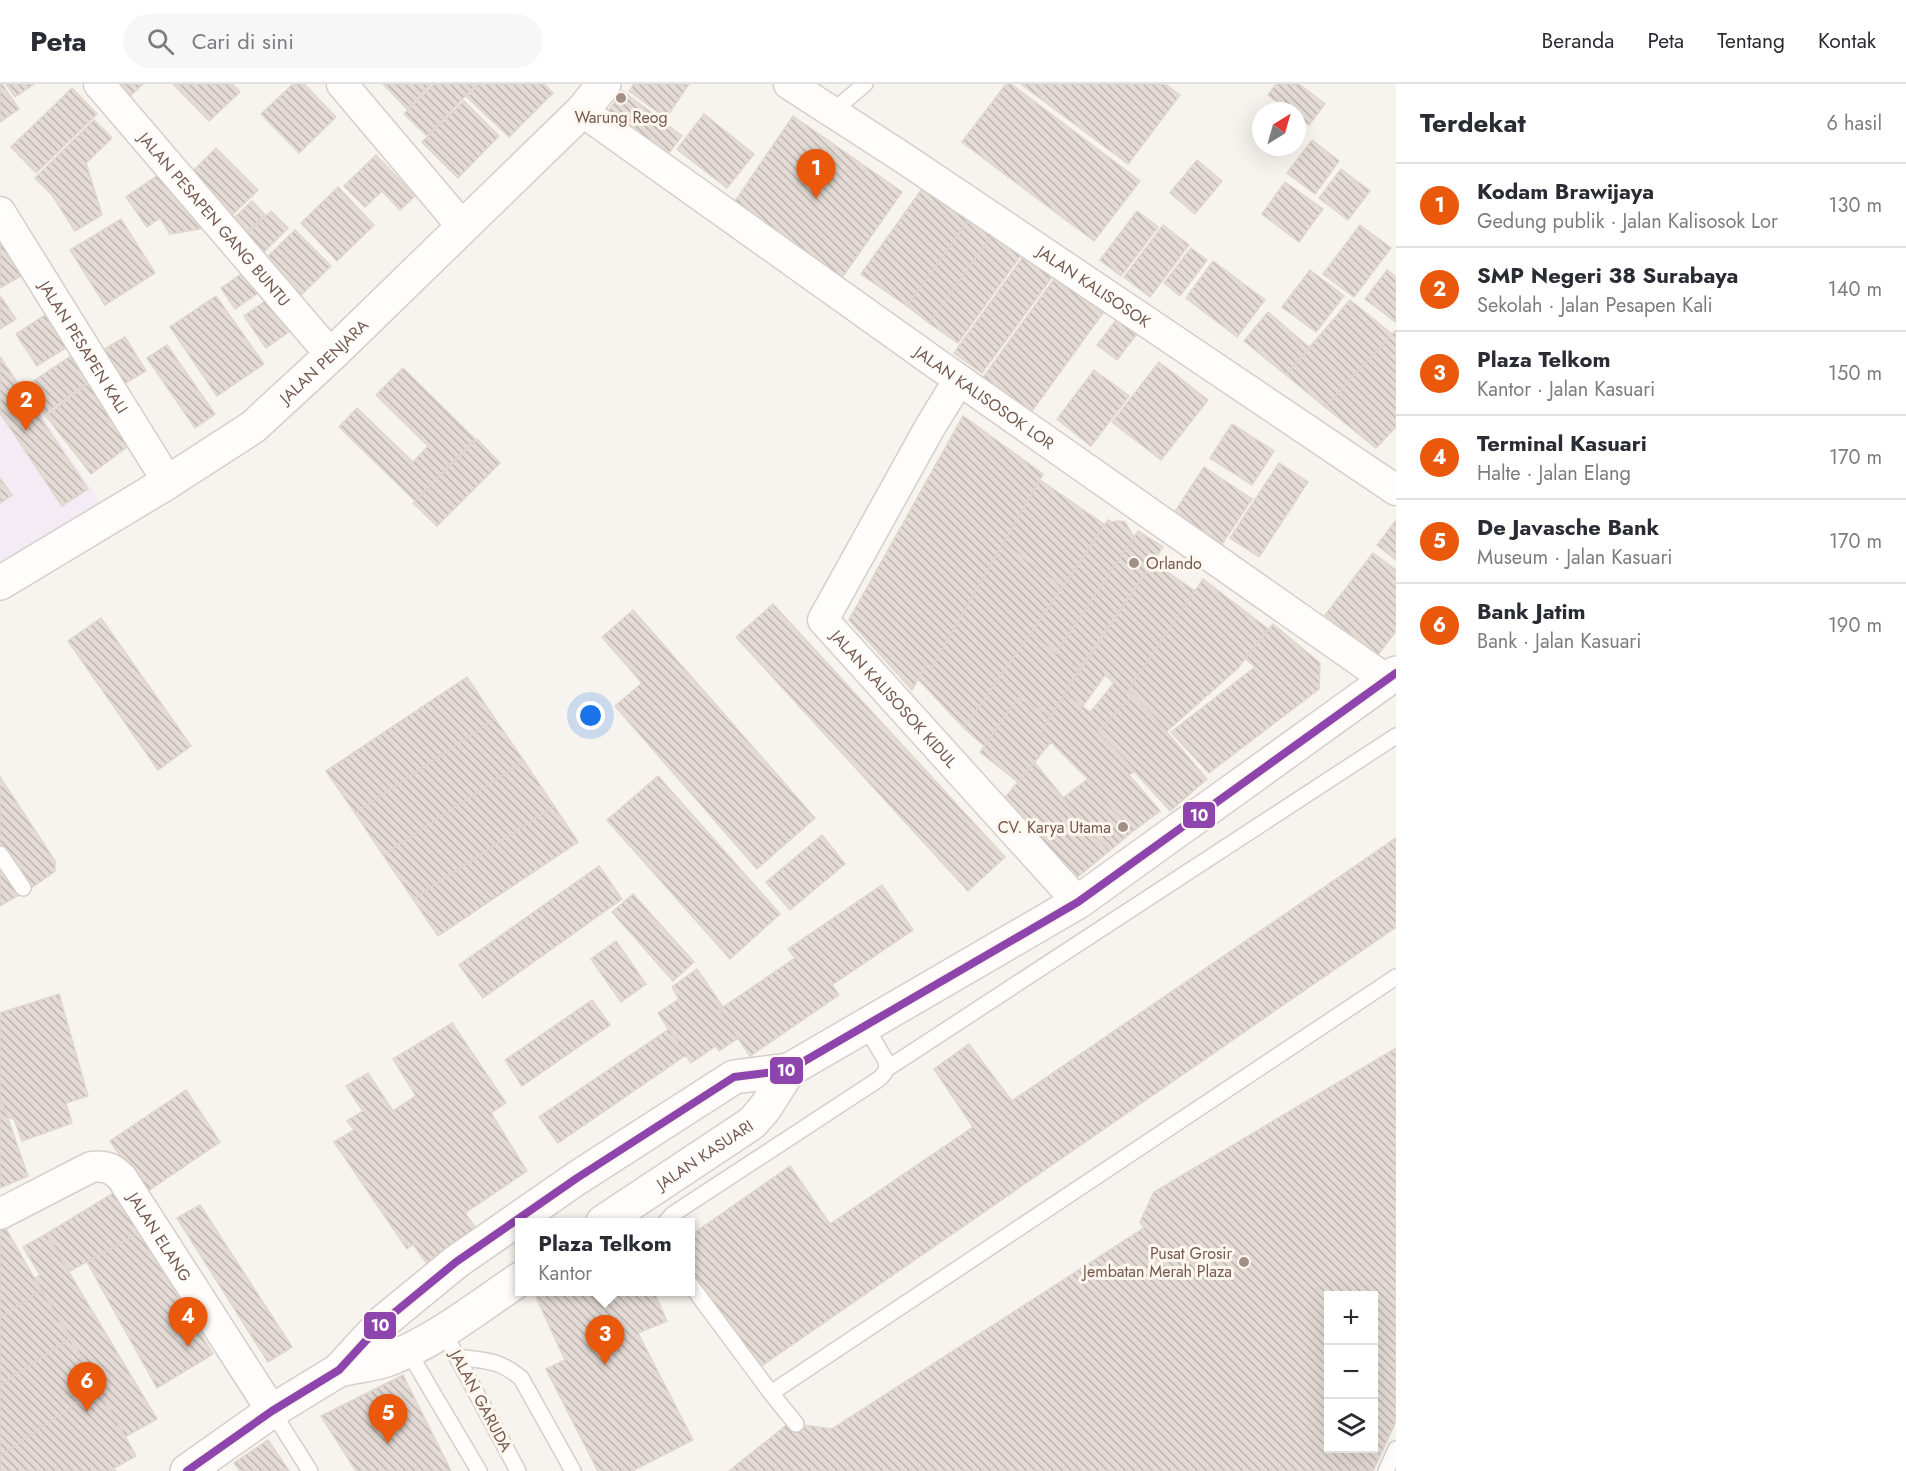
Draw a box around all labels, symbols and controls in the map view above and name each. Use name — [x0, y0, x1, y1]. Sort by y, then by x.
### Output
search box — [123, 14, 543, 68]
text: Peta — [30, 21, 87, 62]
icon: search — [144, 25, 177, 58]
text: Cari di sini — [192, 25, 294, 57]
text: Beranda — [1541, 26, 1614, 56]
text: Peta — [1647, 26, 1684, 56]
text: Tentang — [1717, 26, 1785, 56]
text: Kontak — [1818, 26, 1876, 56]
marker: Warung Reog — [614, 91, 628, 105]
north arrow — [1252, 102, 1306, 156]
text: Terdekat — [1420, 104, 1526, 142]
place label: Warung Reog — [574, 106, 668, 129]
text: 6 hasil — [1827, 109, 1882, 138]
street label: JALAN PESAPEN GANG BUNTU — [132, 126, 296, 311]
pin: 1 — [796, 150, 836, 199]
text: Kodam Brawijaya — [1477, 175, 1654, 207]
text: 1 — [1434, 191, 1445, 220]
text: 130 m — [1828, 191, 1882, 220]
text: Gedung publik · Jalan Kalisosok Lor — [1477, 207, 1778, 236]
street label: JALAN KALISOSOK — [1031, 239, 1155, 333]
text: SMP Negeri 38 Surabaya — [1477, 259, 1738, 291]
street label: JALAN PESAPEN KALI — [33, 275, 134, 418]
text: 2 — [1433, 275, 1446, 304]
text: 140 m — [1828, 275, 1882, 304]
text: Sekolah · Jalan Pesapen Kali — [1477, 291, 1713, 320]
street label: JALAN PENJARA — [273, 313, 373, 410]
street label: JALAN KALISOSOK LOR — [908, 339, 1059, 454]
text: Plaza Telkom — [1477, 343, 1611, 375]
text: 3 — [1433, 359, 1446, 388]
text: 150 m — [1828, 359, 1882, 388]
text: Kantor · Jalan Kasuari — [1477, 375, 1655, 404]
pin: 2 — [6, 382, 46, 431]
text: Terminal Kasuari — [1477, 427, 1647, 459]
text: 4 — [1433, 443, 1446, 472]
text: 170 m — [1829, 443, 1882, 472]
text: Halte · Jalan Elang — [1477, 459, 1631, 488]
text: De Javasche Bank — [1477, 511, 1659, 543]
text: 5 — [1433, 527, 1446, 556]
text: 170 m — [1829, 527, 1882, 556]
text: Museum · Jalan Kasuari — [1477, 543, 1672, 572]
place label: Orlando — [1146, 552, 1202, 575]
marker: Orlando — [1127, 556, 1141, 570]
text: Bank Jatim — [1477, 595, 1586, 627]
text: 6 — [1433, 611, 1446, 640]
text: 190 m — [1828, 611, 1882, 640]
street label: JALAN KALISOSOK KIDUL — [824, 623, 963, 773]
text: Bank · Jalan Kasuari — [1477, 627, 1641, 656]
your location — [576, 701, 605, 730]
line badge: 10 — [1182, 801, 1216, 829]
text: 10 — [1190, 804, 1208, 827]
place label: CV. Karya Utama — [998, 816, 1111, 839]
marker: CV. Karya Utama — [1116, 820, 1130, 834]
line badge: 10 — [769, 1056, 804, 1085]
text: 10 — [777, 1059, 795, 1082]
street label: JALAN KASUARI — [650, 1114, 758, 1196]
street label: JALAN ELANG — [122, 1186, 197, 1286]
popup — [515, 1218, 695, 1296]
text: Plaza Telkom — [538, 1227, 672, 1259]
place label: Pusat Grosir Jembatan Merah Plaza — [1081, 1242, 1232, 1283]
marker: Pusat Grosir Jembatan Merah Plaza — [1237, 1255, 1251, 1269]
text: Kantor — [538, 1259, 592, 1288]
map controls — [1324, 1291, 1378, 1453]
button: + — [1324, 1291, 1378, 1345]
pin: 4 — [168, 1298, 207, 1347]
line badge: 10 — [363, 1311, 397, 1340]
text: 10 — [371, 1314, 389, 1337]
pin: 3 — [586, 1316, 624, 1365]
street label: JALAN GARUDA — [444, 1344, 518, 1456]
button: − — [1324, 1345, 1378, 1399]
pin: 6 — [68, 1362, 106, 1412]
pin: 5 — [368, 1394, 408, 1444]
button: layers — [1324, 1399, 1378, 1453]

